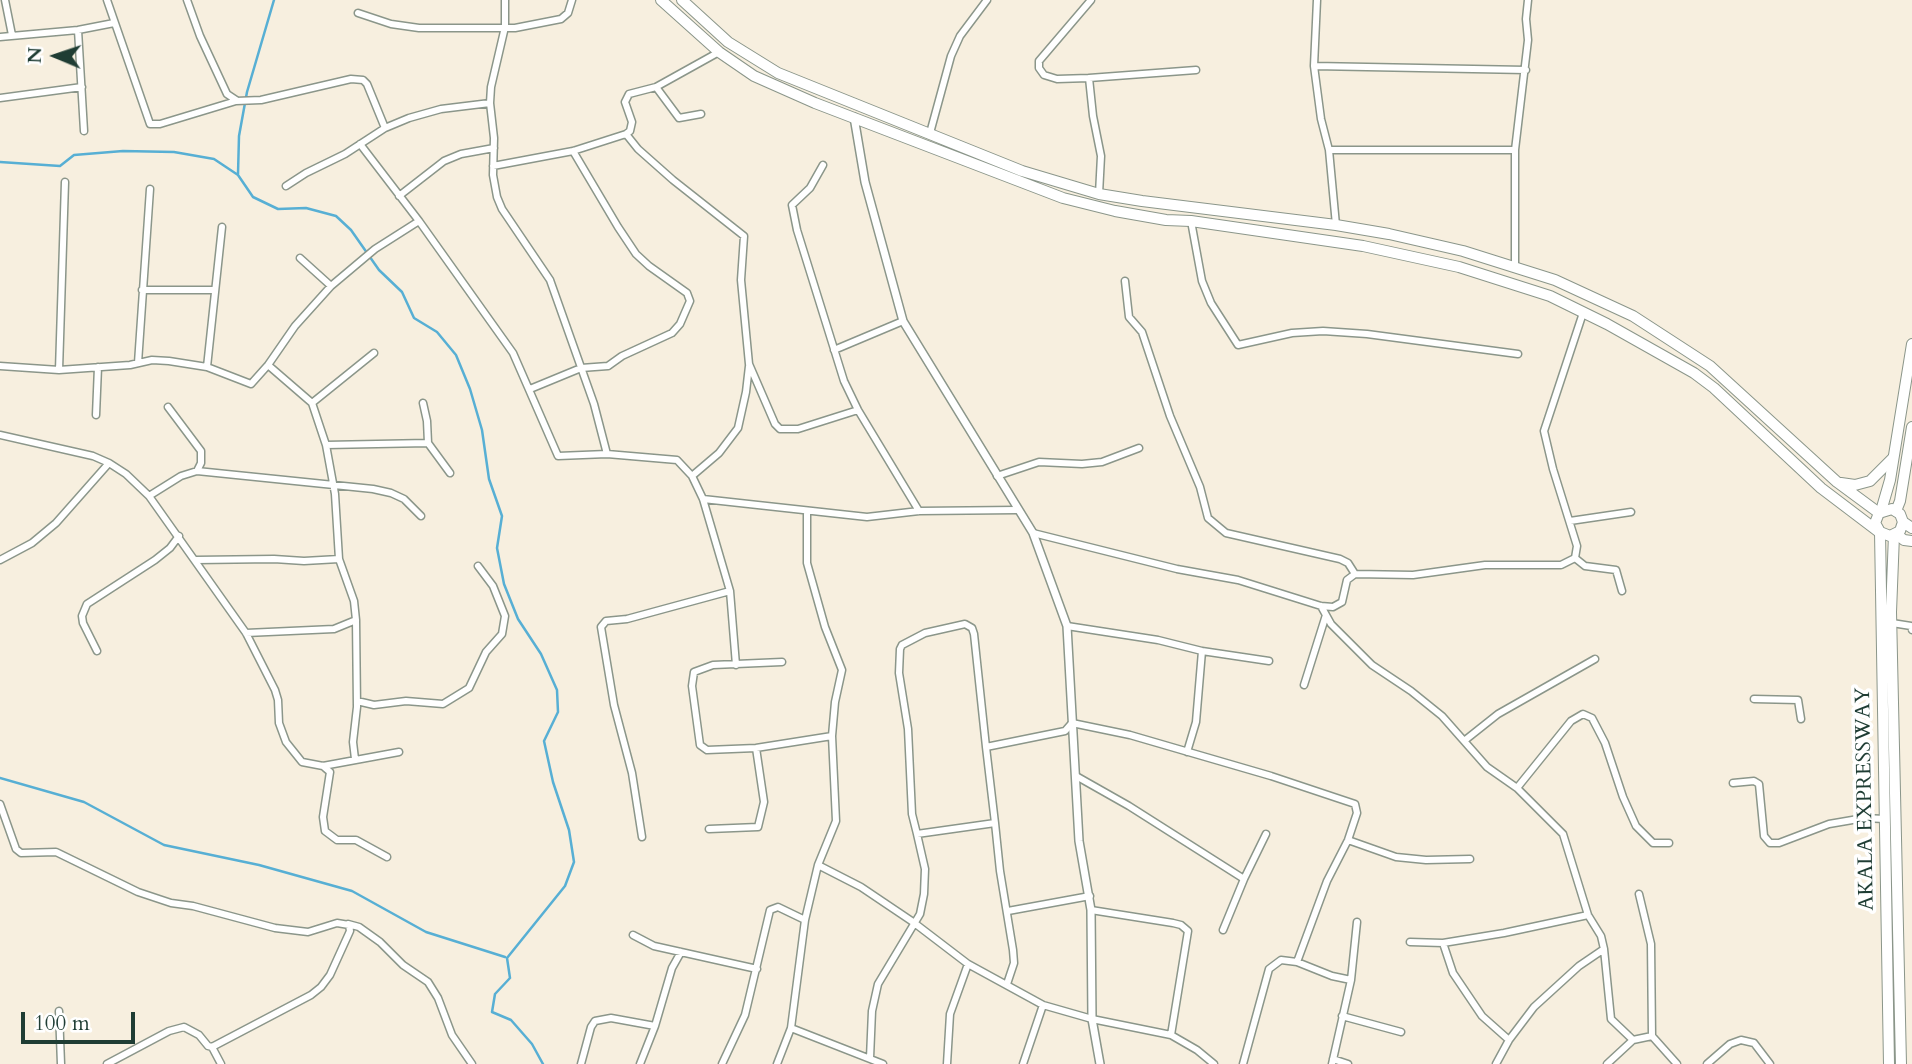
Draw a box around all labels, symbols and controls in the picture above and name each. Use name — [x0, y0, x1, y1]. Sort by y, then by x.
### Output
north arrow — [21, 21, 91, 91]
text: N — [22, 47, 48, 64]
street label: AKALA EXPRESSWAY — [1851, 687, 1881, 911]
scale bar — [24, 998, 138, 1042]
text: 100 m — [34, 1009, 90, 1038]

